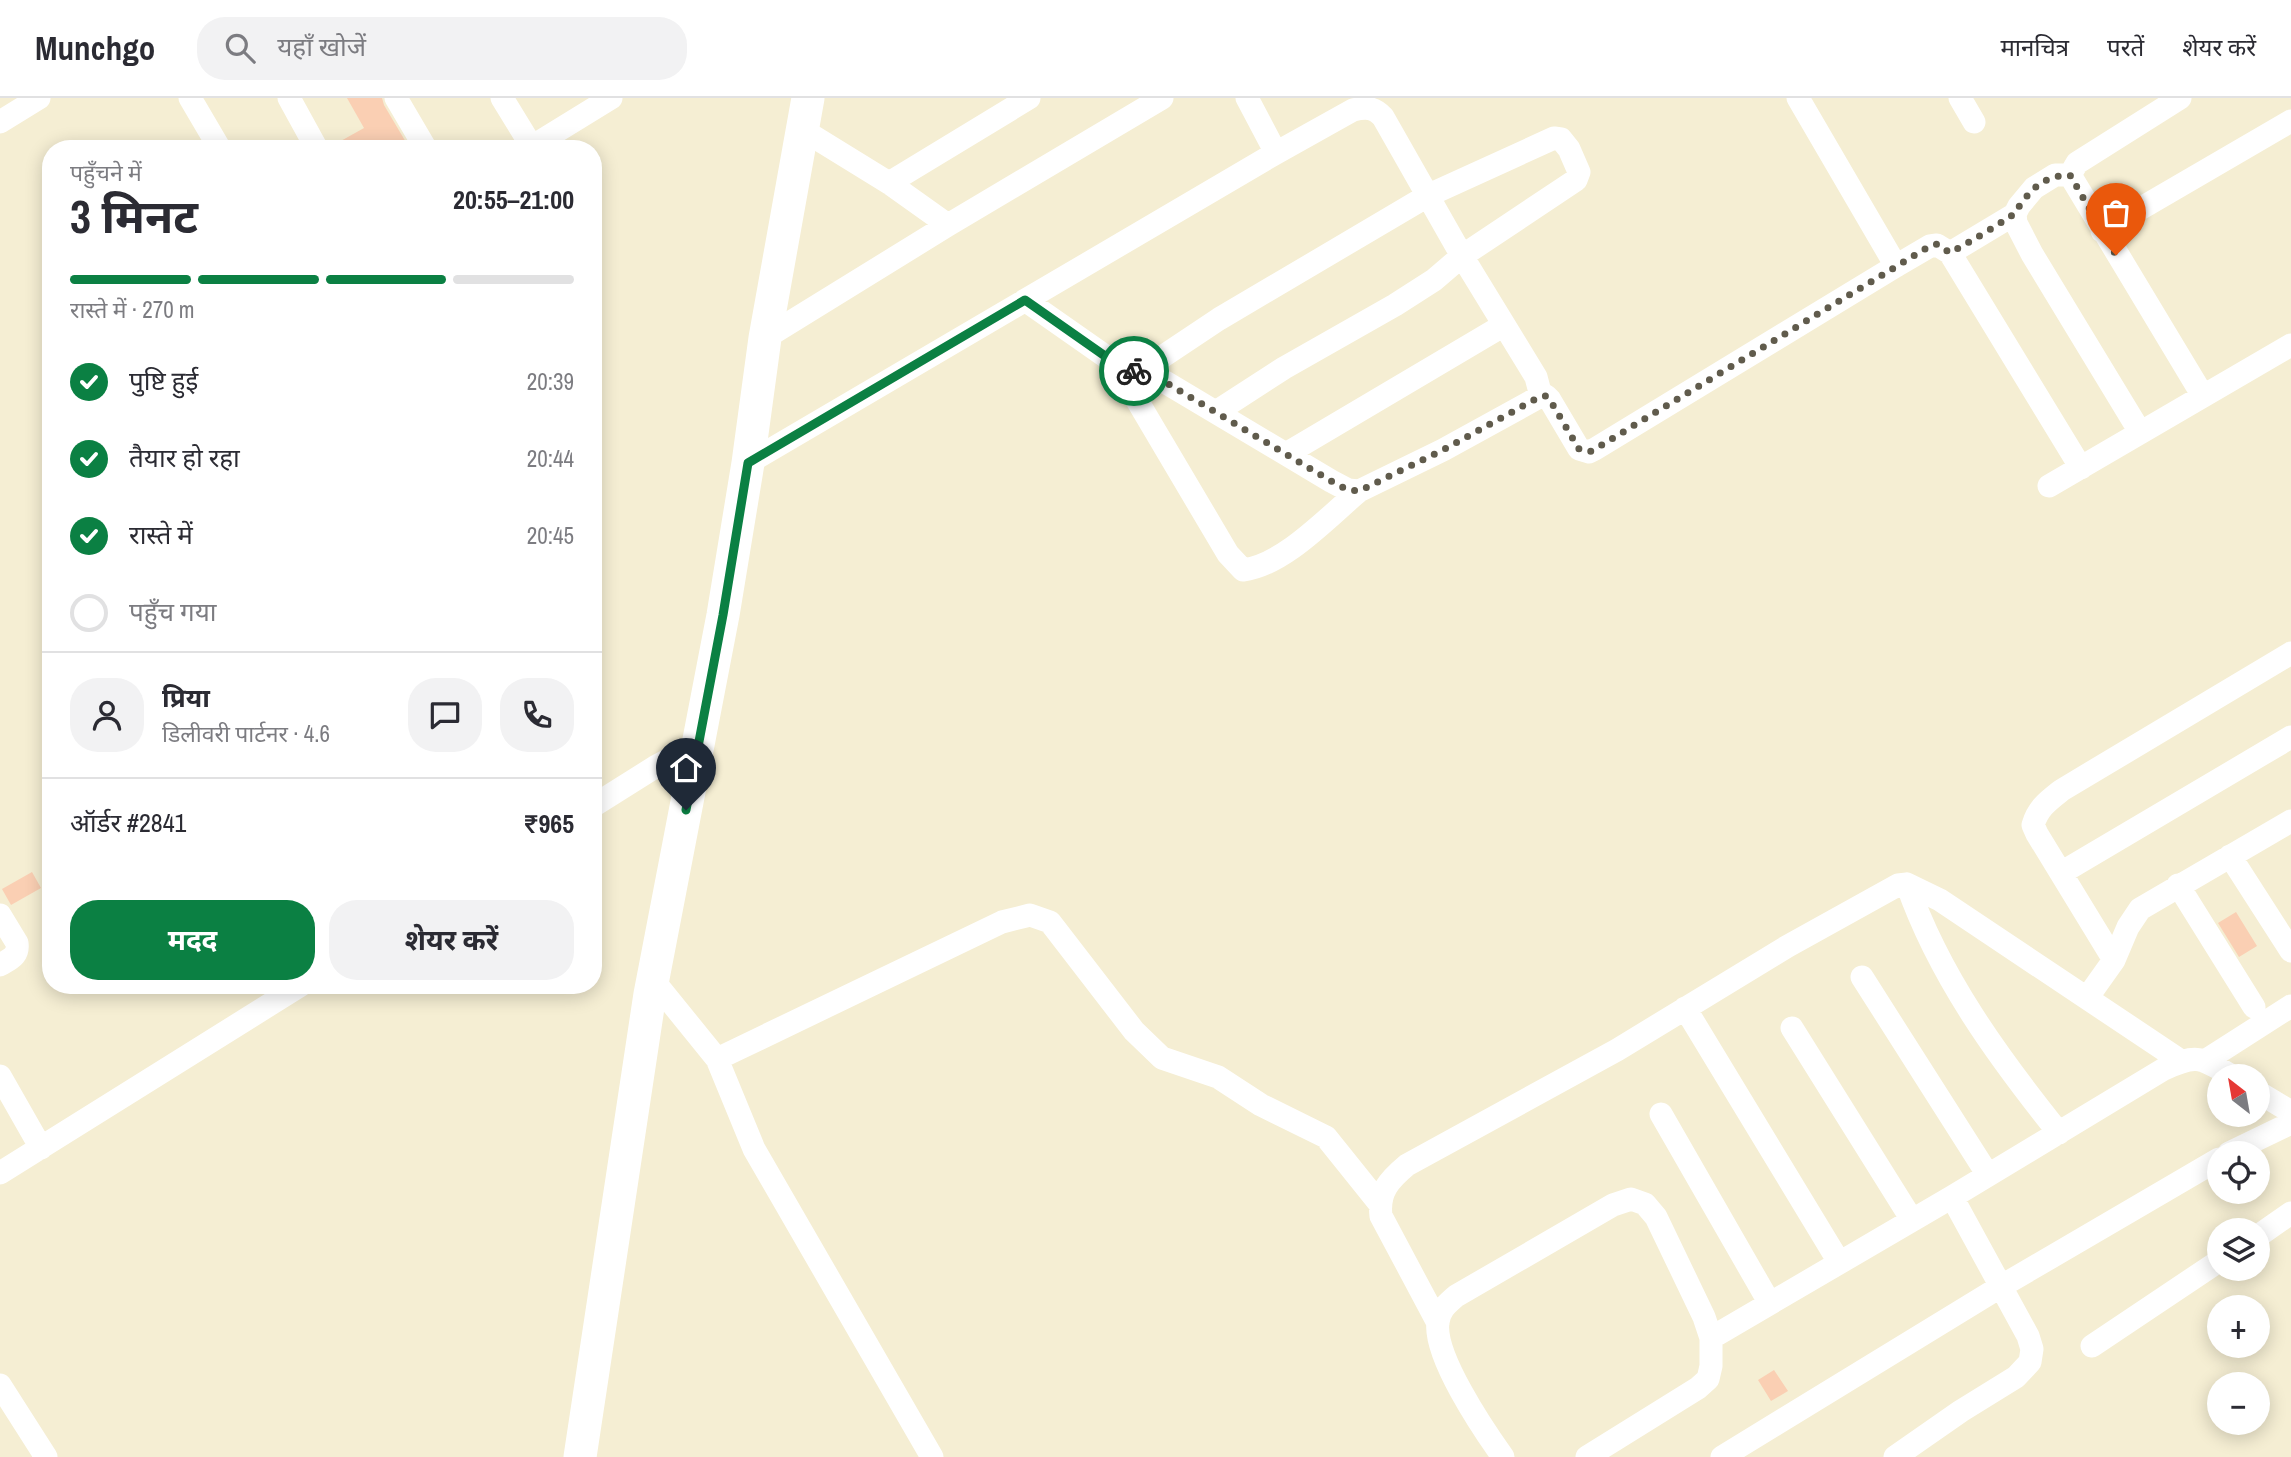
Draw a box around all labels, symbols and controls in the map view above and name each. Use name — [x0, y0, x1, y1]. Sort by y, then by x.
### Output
search box — [197, 17, 687, 80]
text: Munchgo — [35, 26, 155, 70]
icon: search — [221, 29, 259, 67]
text: यहाँ खोजें — [277, 29, 366, 64]
text: मानचित्र — [2000, 31, 2069, 63]
text: परतें — [2107, 31, 2144, 63]
text: शेयर करें — [2182, 31, 2256, 63]
text: पहुँचने में — [70, 157, 142, 188]
text: 20:55–21:00 — [453, 182, 574, 217]
pin — [2086, 183, 2146, 255]
text: 3 मिनट — [70, 185, 198, 247]
icon: bag — [2097, 194, 2135, 232]
text: रास्ते में · 270 m — [70, 294, 195, 325]
courier — [1099, 336, 1169, 406]
icon: bike — [1115, 352, 1153, 390]
icon: check — [70, 363, 108, 401]
text: पुष्टि हुई — [129, 363, 198, 398]
text: 20:39 — [527, 366, 574, 397]
icon: check — [70, 440, 108, 478]
text: तैयार हो रहा — [129, 440, 240, 475]
text: 20:44 — [527, 443, 574, 474]
icon: check — [70, 517, 108, 555]
text: रास्ते में — [129, 517, 193, 552]
text: 20:45 — [527, 520, 574, 551]
text: पहुँच गया — [129, 594, 216, 629]
button: person — [70, 678, 144, 752]
button: chat — [408, 678, 482, 752]
button: phone — [500, 678, 574, 752]
text: प्रिया — [162, 680, 210, 715]
text: डिलीवरी पार्टनर · 4.6 — [162, 718, 330, 749]
pin — [656, 738, 716, 810]
icon: home — [667, 749, 705, 787]
text: ऑर्डर #2841 — [70, 805, 186, 840]
text: ₹965 — [523, 806, 574, 841]
button: मदद — [70, 900, 315, 980]
button: शेयर करें — [329, 900, 574, 980]
north arrow — [2207, 1064, 2270, 1127]
map controls — [2207, 1064, 2270, 1435]
button: locate — [2207, 1141, 2270, 1204]
button: layers — [2207, 1218, 2270, 1281]
button: + — [2207, 1295, 2270, 1358]
button: − — [2207, 1372, 2270, 1435]

